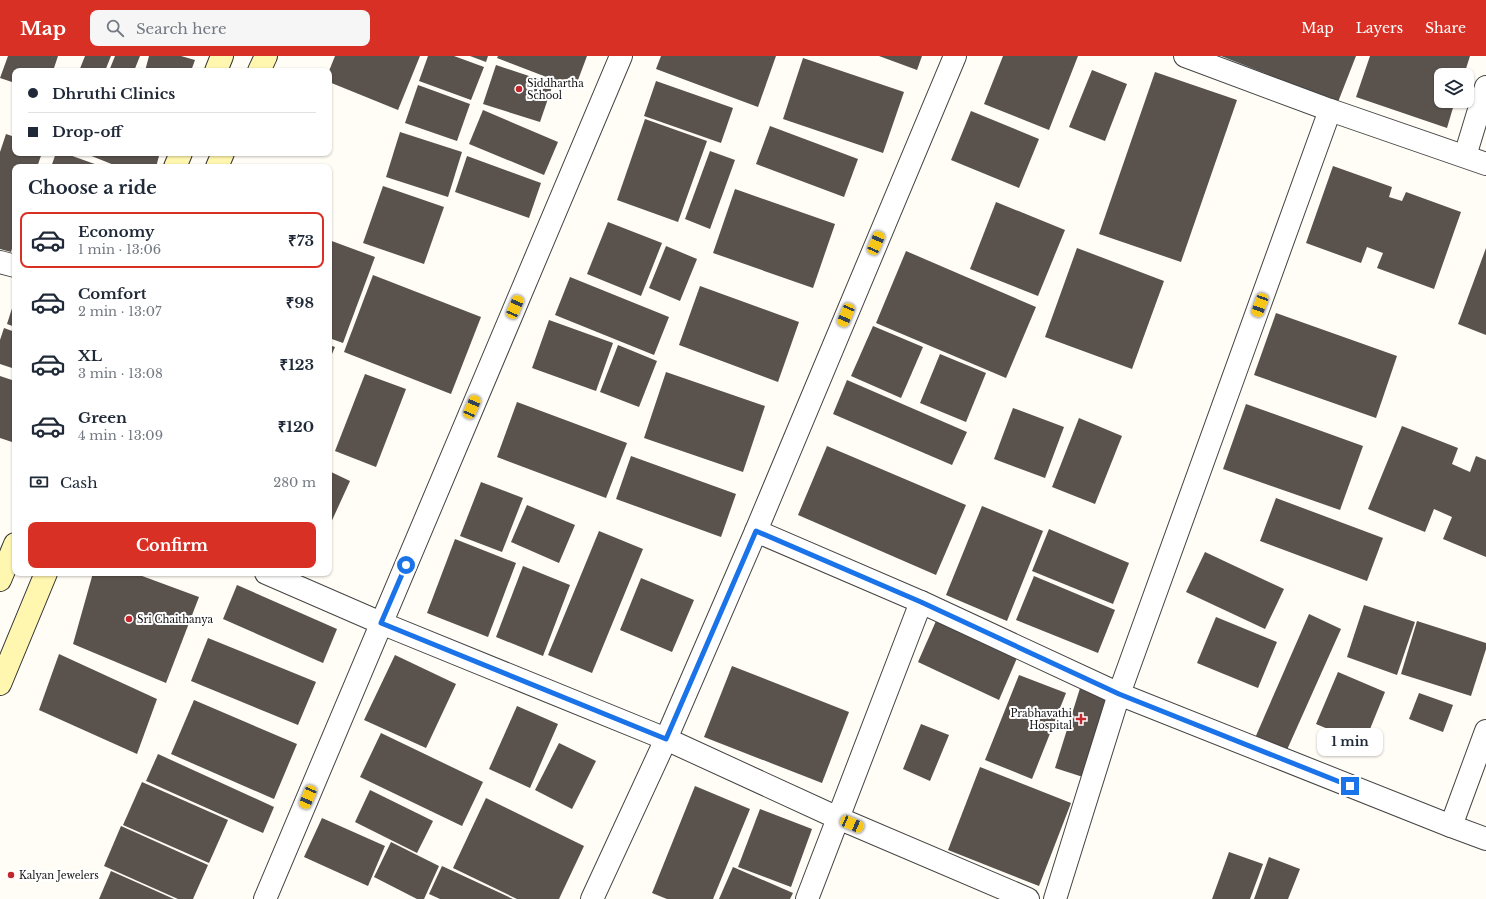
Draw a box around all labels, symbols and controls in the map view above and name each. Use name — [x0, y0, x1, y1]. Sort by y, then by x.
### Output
search box — [90, 10, 370, 46]
text: Map — [20, 17, 66, 40]
icon: search — [104, 17, 126, 39]
text: Search here — [136, 19, 227, 38]
text: Map — [1301, 19, 1334, 37]
text: Layers — [1356, 19, 1403, 37]
text: Share — [1425, 19, 1466, 37]
map controls — [1434, 68, 1474, 108]
button: layers — [1434, 68, 1474, 108]
place label: Siddhartha School — [527, 77, 584, 102]
text: Dhruthi Clinics — [52, 84, 175, 103]
marker: Siddhartha School — [514, 84, 524, 94]
text: Drop-off — [52, 122, 122, 141]
text: Choose a ride — [28, 177, 157, 199]
icon: car — [30, 222, 66, 258]
text: Economy — [78, 222, 155, 241]
car — [866, 230, 886, 256]
text: ₹73 — [288, 231, 314, 250]
text: 1 min · 13:06 — [78, 241, 161, 258]
icon: car — [30, 284, 66, 320]
text: Comfort — [78, 284, 146, 303]
car — [1250, 292, 1270, 318]
text: ₹98 — [286, 293, 314, 312]
car — [505, 294, 525, 320]
car — [836, 302, 856, 328]
text: 2 min · 13:07 — [78, 303, 162, 320]
icon: car — [30, 346, 66, 382]
text: XL — [78, 346, 102, 365]
text: ₹123 — [280, 355, 314, 374]
text: 3 min · 13:08 — [78, 365, 163, 382]
car — [462, 394, 482, 420]
icon: car — [30, 408, 66, 444]
text: Green — [78, 408, 127, 427]
text: ₹120 — [278, 417, 314, 436]
text: 4 min · 13:09 — [78, 427, 163, 444]
icon: cash — [28, 471, 50, 493]
text: Cash — [60, 473, 97, 492]
text: 280 m — [273, 474, 316, 491]
button: Confirm — [28, 522, 316, 568]
route start — [397, 556, 415, 574]
place label: Sri Chaithanya — [137, 613, 214, 626]
marker: Sri Chaithanya — [124, 614, 134, 624]
place label: Prabhavathi Hospital — [1010, 707, 1073, 732]
marker: Prabhavathi Hospital — [1075, 713, 1087, 725]
callout: 1 min — [1317, 728, 1383, 756]
text: 1 min — [1331, 733, 1369, 750]
route end — [1341, 777, 1359, 795]
car — [298, 784, 318, 810]
car — [839, 814, 865, 834]
place label: Kalyan Jewelers — [19, 869, 99, 882]
marker: Kalyan Jewelers — [6, 870, 16, 880]

